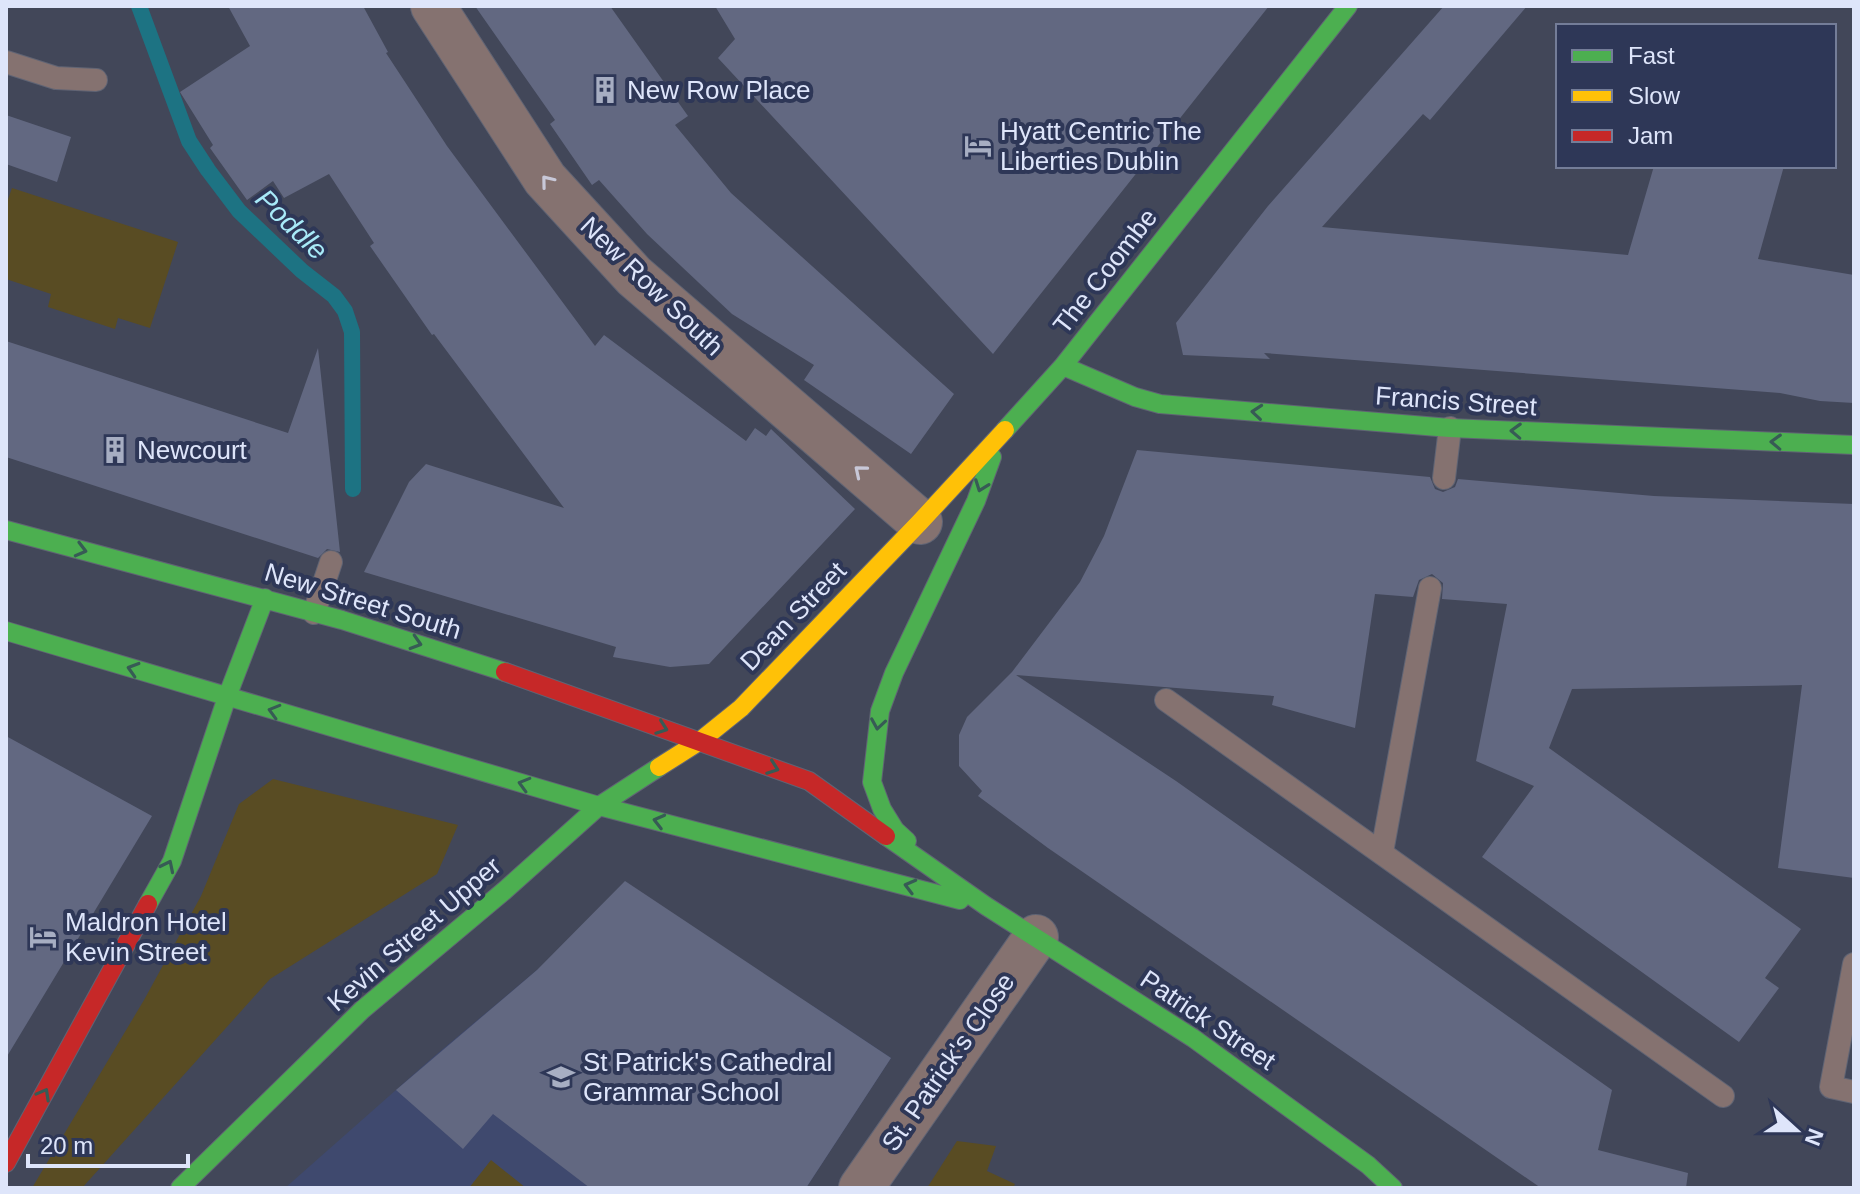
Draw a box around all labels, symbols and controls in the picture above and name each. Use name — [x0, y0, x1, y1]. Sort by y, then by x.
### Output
legend — [1556, 24, 1836, 168]
text: Fast — [1628, 42, 1675, 69]
building icon: New Row Place — [590, 75, 620, 105]
place label: New Row Place — [627, 75, 811, 105]
text: Slow — [1628, 82, 1681, 109]
place label: Hyatt Centric The Liberties Dublin — [1000, 116, 1202, 176]
text: Jam — [1628, 122, 1673, 149]
hotel icon: Hyatt Centric The Liberties Dublin — [963, 131, 993, 161]
one-way arrow — [543, 175, 557, 190]
water label: Poddle — [250, 183, 334, 266]
street label: The Coombe — [1047, 203, 1163, 339]
street label: New Row South — [575, 210, 729, 362]
street label: Francis Street — [1374, 380, 1539, 422]
one-way arrow — [1250, 404, 1263, 421]
one-way arrow — [1509, 423, 1522, 440]
one-way arrow — [1769, 434, 1782, 451]
building icon: Newcourt — [100, 435, 130, 465]
place label: Newcourt — [137, 435, 248, 465]
one-way arrow — [855, 467, 870, 481]
one-way arrow — [974, 478, 991, 492]
one-way arrow — [74, 541, 88, 557]
street label: Dean Street — [734, 555, 853, 676]
street label: New Street South — [261, 557, 465, 645]
one-way arrow — [409, 634, 422, 650]
one-way arrow — [127, 662, 140, 678]
one-way arrow — [268, 704, 282, 720]
one-way arrow — [870, 717, 887, 731]
one-way arrow — [654, 718, 668, 734]
one-way arrow — [765, 758, 779, 775]
one-way arrow — [517, 777, 531, 793]
one-way arrow — [652, 814, 666, 831]
street label: Kevin Street Upper — [321, 850, 507, 1017]
one-way arrow — [159, 860, 174, 875]
one-way arrow — [904, 879, 918, 896]
place label: Maldron Hotel Kevin Street — [65, 907, 227, 967]
hotel icon: Maldron Hotel Kevin Street — [28, 922, 58, 952]
street label: Patrick Street — [1135, 964, 1282, 1076]
street label: St. Patrick's Close — [875, 967, 1021, 1157]
place label: St Patrick's Cathedral Grammar School — [583, 1047, 832, 1107]
school or university icon: St Patrick's Cathedral Grammar School — [546, 1062, 576, 1092]
one-way arrow — [34, 1088, 49, 1103]
north arrow — [1756, 1090, 1836, 1170]
scale bar — [28, 1118, 188, 1168]
text: N — [1800, 1125, 1829, 1149]
text: 20 m — [40, 1132, 93, 1159]

